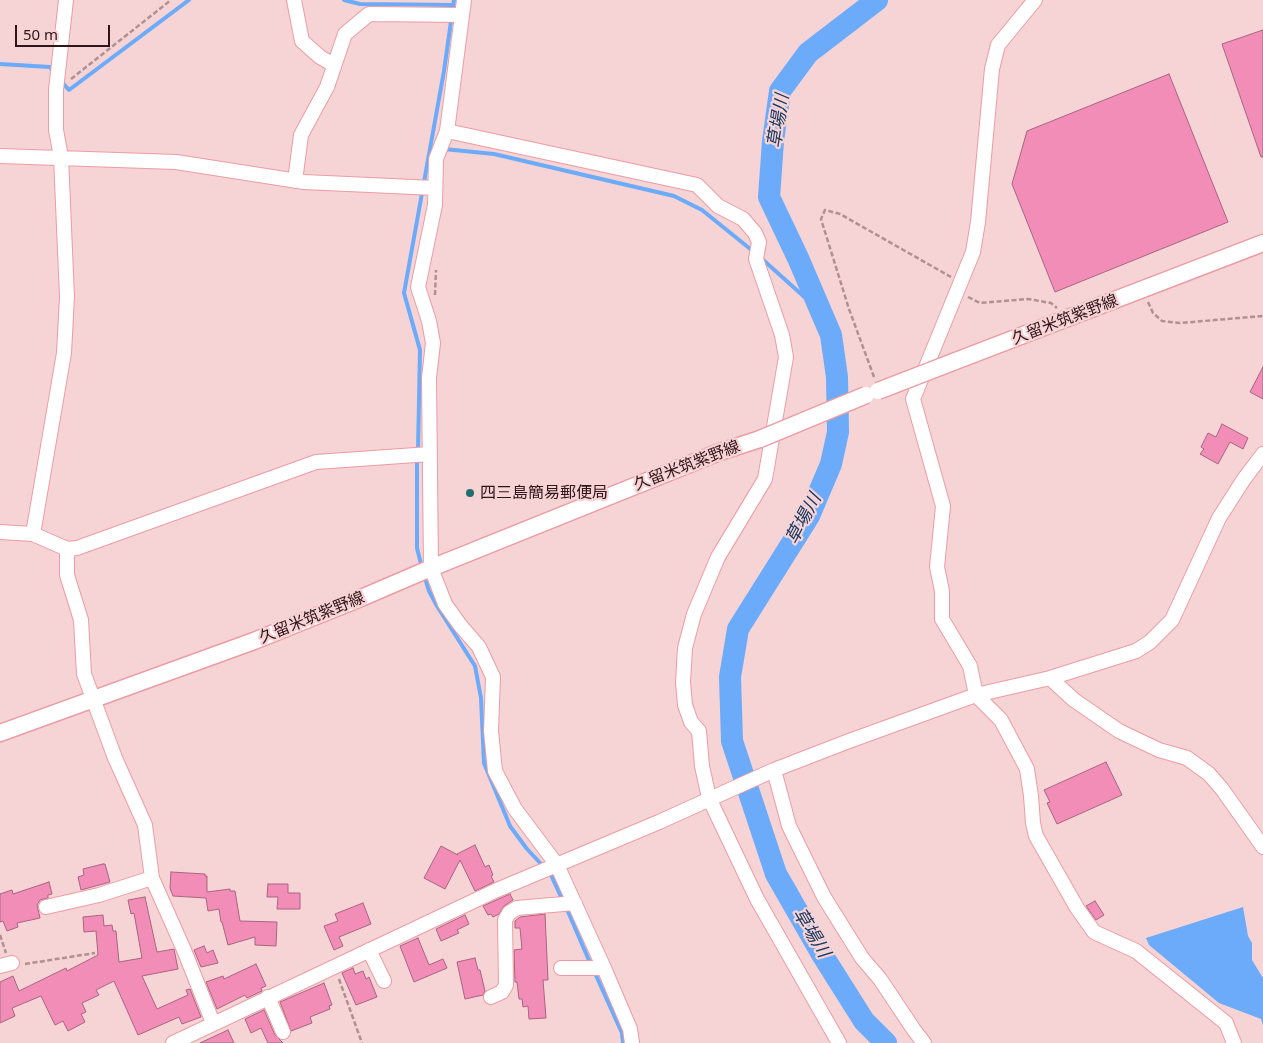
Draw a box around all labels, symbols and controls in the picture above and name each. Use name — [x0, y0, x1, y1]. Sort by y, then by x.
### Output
scale bar — [18, 15, 112, 47]
text: 50 m — [23, 24, 58, 44]
water label: 草場川 — [764, 93, 794, 149]
street label: 久留米筑紫野線 — [1009, 291, 1121, 349]
street label: 久留米筑紫野線 — [631, 437, 743, 495]
place label: 四三島簡易郵便局 — [480, 483, 608, 503]
marker: 四三島簡易郵便局 — [464, 487, 476, 499]
water label: 草場川 — [782, 490, 826, 548]
street label: 久留米筑紫野線 — [256, 588, 368, 648]
water label: 草場川 — [788, 904, 834, 962]

